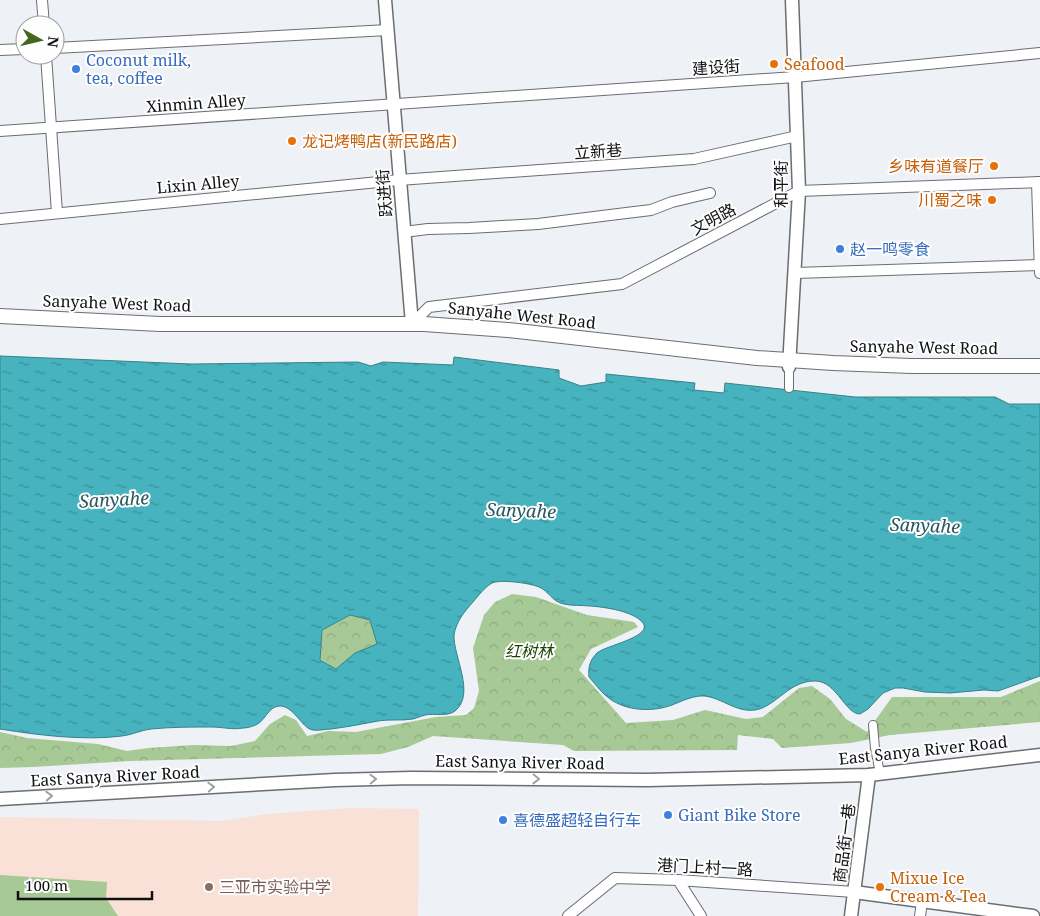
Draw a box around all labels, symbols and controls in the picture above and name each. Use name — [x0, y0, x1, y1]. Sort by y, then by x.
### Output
north arrow — [15, 15, 65, 65]
text: N — [43, 35, 64, 49]
place label: Coconut milk, tea, coffee — [86, 49, 191, 89]
place label: Seafood — [784, 53, 845, 75]
street label: 建设街 — [691, 54, 741, 80]
marker: Seafood — [768, 58, 780, 70]
marker: Coconut milk, tea, coffee — [70, 63, 82, 75]
street label: Xinmin Alley — [146, 88, 247, 117]
place label: 龙记烤鸭店(新民路店) — [302, 130, 457, 152]
marker: 龙记烤鸭店(新民路店) — [286, 135, 298, 147]
street label: 立新巷 — [573, 138, 623, 164]
place label: 乡味有道餐厅 — [888, 155, 984, 177]
street label: 和平街 — [770, 160, 792, 208]
marker: 乡味有道餐厅 — [988, 160, 1000, 172]
street label: 跃进街 — [371, 168, 397, 218]
street label: Lixin Alley — [156, 169, 241, 199]
place label: 川蜀之味 — [918, 189, 982, 211]
marker: 川蜀之味 — [986, 194, 998, 206]
street label: 文明路 — [687, 198, 739, 240]
place label: 赵一鸣零食 — [850, 238, 930, 260]
marker: 赵一鸣零食 — [834, 243, 846, 255]
street label: Sanyahe West Road — [42, 289, 192, 317]
street label: Sanyahe West Road — [447, 296, 597, 334]
street label: Sanyahe West Road — [850, 335, 999, 359]
water label: Sanyahe — [78, 485, 150, 513]
water label: Sanyahe — [485, 497, 557, 523]
water label: Sanyahe — [889, 512, 961, 538]
park label: 红树林 — [505, 640, 555, 662]
street label: East Sanya River Road — [838, 730, 1009, 770]
street label: East Sanya River Road — [435, 750, 605, 774]
street label: East Sanya River Road — [30, 761, 200, 791]
one-way arrow — [369, 773, 377, 784]
one-way arrow — [532, 774, 540, 784]
one-way arrow — [207, 781, 215, 792]
one-way arrow — [45, 790, 53, 801]
street label: 商品街一巷 — [828, 802, 860, 884]
place label: Giant Bike Store — [678, 804, 801, 826]
place label: 喜德盛超轻自行车 — [513, 809, 641, 831]
marker: Giant Bike Store — [662, 809, 674, 821]
marker: 喜德盛超轻自行车 — [497, 814, 509, 826]
street label: 港门上村一路 — [656, 854, 754, 880]
place label: Mixue Ice Cream & Tea — [890, 867, 987, 907]
scale bar — [18, 868, 151, 900]
text: 100 m — [25, 875, 68, 895]
place label: 三亚市实验中学 — [219, 876, 331, 898]
marker: 三亚市实验中学 — [203, 881, 215, 893]
marker: Mixue Ice Cream & Tea — [874, 881, 886, 893]

